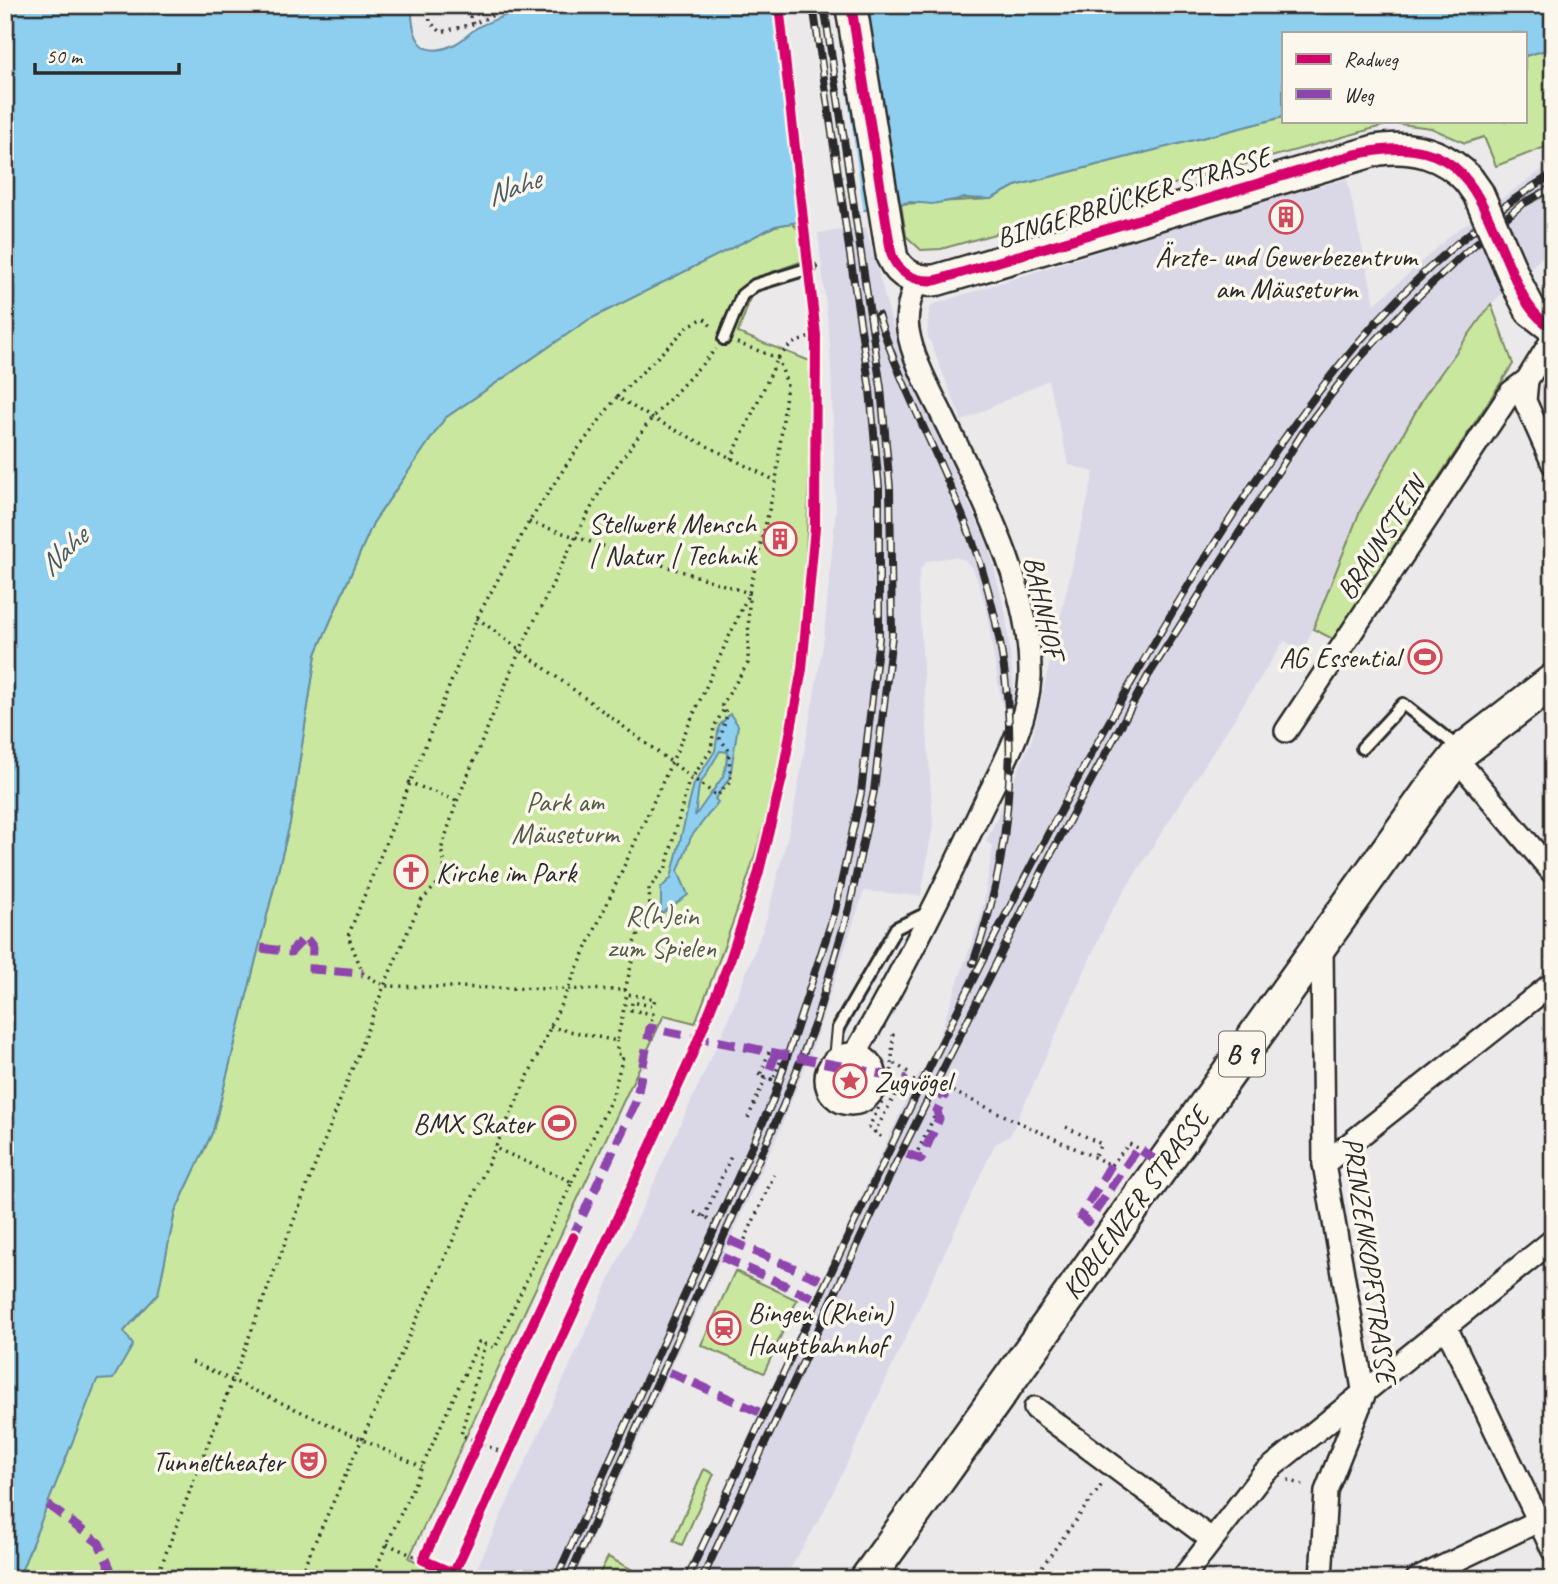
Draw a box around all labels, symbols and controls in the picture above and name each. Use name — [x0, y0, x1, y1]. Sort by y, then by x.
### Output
scale bar — [35, 32, 178, 76]
legend — [1282, 32, 1526, 122]
text: 50 m — [46, 43, 84, 69]
text: Radweg — [1344, 46, 1399, 72]
text: Weg — [1344, 82, 1375, 108]
street label: BINGERBRÜCKER STRASSE — [992, 138, 1278, 255]
water label: Nahe — [481, 158, 549, 214]
building icon: Ärzte- und Gewerbezentrum am Mäuseturm — [1267, 198, 1305, 236]
place label: Ärzte- und Gewerbezentrum am Mäuseturm — [1155, 239, 1419, 306]
street label: BRAUNSTEIN — [1328, 467, 1436, 606]
place label: Stellwerk Mensch | Natur | Technik — [588, 506, 759, 573]
water label: Nahe — [30, 515, 99, 584]
building icon: Stellwerk Mensch | Natur | Technik — [761, 520, 799, 558]
street label: BAHNHOF — [1016, 553, 1073, 667]
sports icon: AG Essential — [1406, 638, 1444, 676]
place label: AG Essential — [1279, 640, 1405, 675]
park label: Park am Mäuseturm — [512, 784, 621, 851]
church icon: Kirche im Park — [392, 853, 430, 891]
place label: Kirche im Park — [436, 855, 578, 890]
park label: R(h)ein zum Spielen — [608, 898, 716, 965]
road number: B 9 — [1219, 1032, 1265, 1077]
place icon: Zugvögel — [831, 1062, 869, 1100]
place label: Zugvögel — [874, 1064, 956, 1099]
street label: KOBLENZER STRASSE — [1054, 1097, 1219, 1306]
sports icon: BMX Skater — [540, 1104, 578, 1142]
place label: BMX Skater — [413, 1106, 536, 1141]
street label: PRINZENKOPFSTRASSE — [1335, 1135, 1405, 1389]
place label: Bingen (Rhein) Hauptbahnhof — [748, 1295, 894, 1362]
station icon: Bingen (Rhein) Hauptbahnhof — [705, 1309, 743, 1347]
theatre icon: Tunneltheater — [290, 1442, 328, 1480]
place label: Tunneltheater — [153, 1444, 287, 1479]

